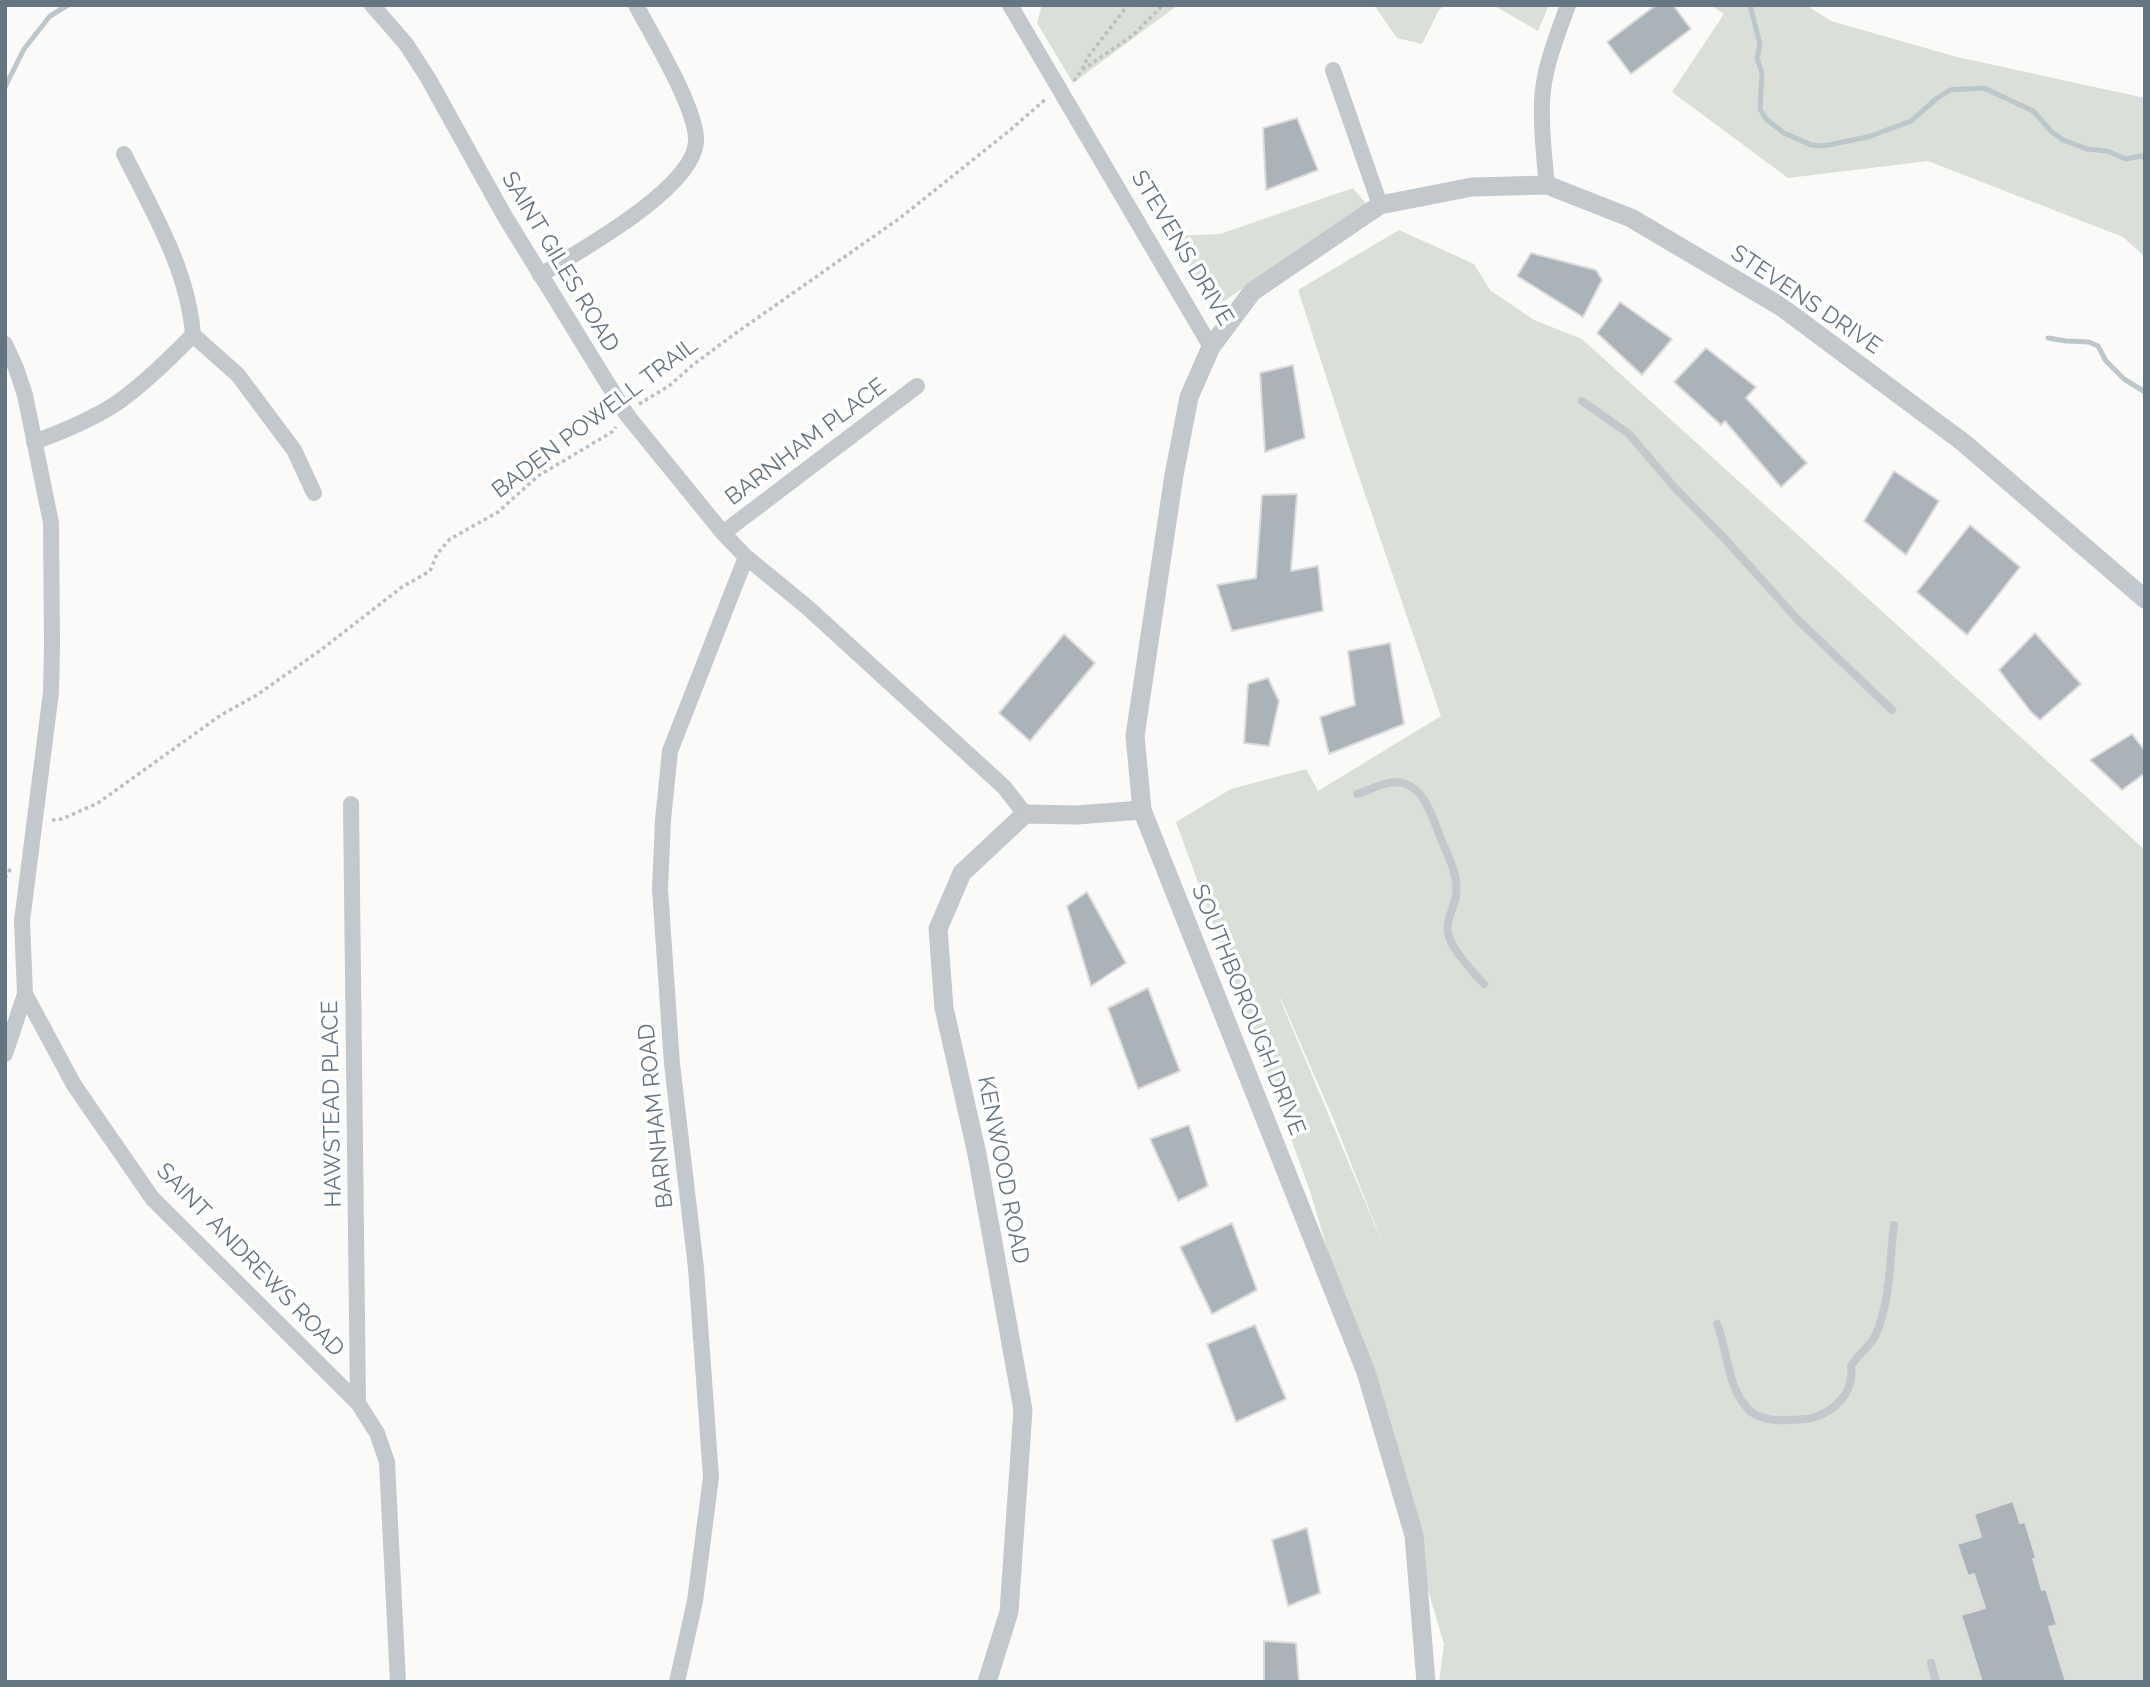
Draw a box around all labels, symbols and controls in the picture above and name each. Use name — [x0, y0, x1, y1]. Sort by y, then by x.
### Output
street label: STEVENS DRIVE — [1125, 165, 1239, 331]
street label: SAINT GILES ROAD — [495, 167, 625, 357]
street label: STEVENS DRIVE — [1725, 239, 1887, 361]
street label: BADEN POWELL TRAIL — [487, 332, 703, 504]
street label: BARNHAM PLACE — [720, 373, 892, 511]
street label: SOUTHBOROUGH DRIVE — [1185, 881, 1311, 1139]
street label: HAWSTEAD PLACE — [316, 1000, 348, 1208]
street label: BARNHAM ROAD — [633, 1022, 679, 1210]
street label: KENWOOD ROAD — [971, 1074, 1035, 1266]
street label: SAINT ANDREWS ROAD — [150, 1157, 350, 1363]

